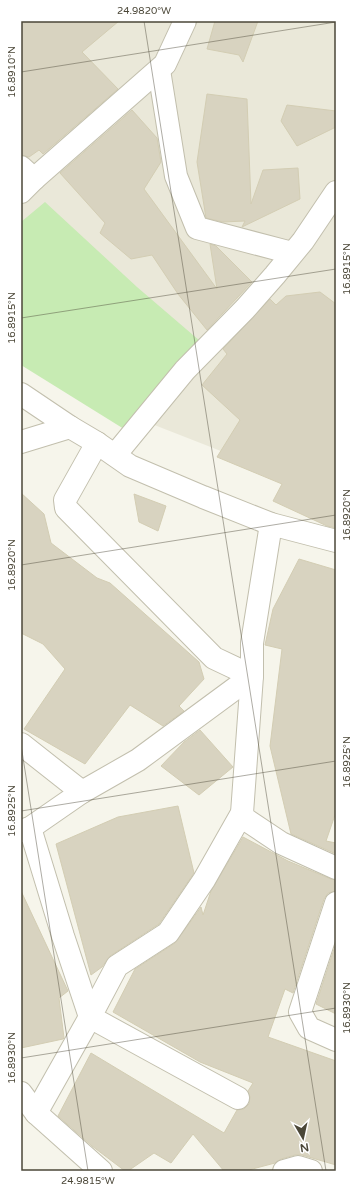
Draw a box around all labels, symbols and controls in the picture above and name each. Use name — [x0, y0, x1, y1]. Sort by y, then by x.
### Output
text: 24.9820°W — [117, 5, 171, 17]
text: 16.8910°N — [6, 46, 18, 98]
text: 16.8915°N — [341, 243, 353, 295]
text: 16.8915°N — [6, 292, 18, 344]
text: 16.8920°N — [341, 489, 353, 541]
text: 16.8920°N — [6, 539, 18, 591]
text: 16.8925°N — [341, 736, 353, 788]
text: 16.8925°N — [6, 785, 18, 837]
text: 16.8930°N — [341, 982, 353, 1034]
text: 16.8930°N — [6, 1032, 18, 1084]
north arrow — [283, 1118, 323, 1158]
text: N — [299, 1140, 310, 1154]
text: 24.9815°W — [61, 1175, 115, 1187]

